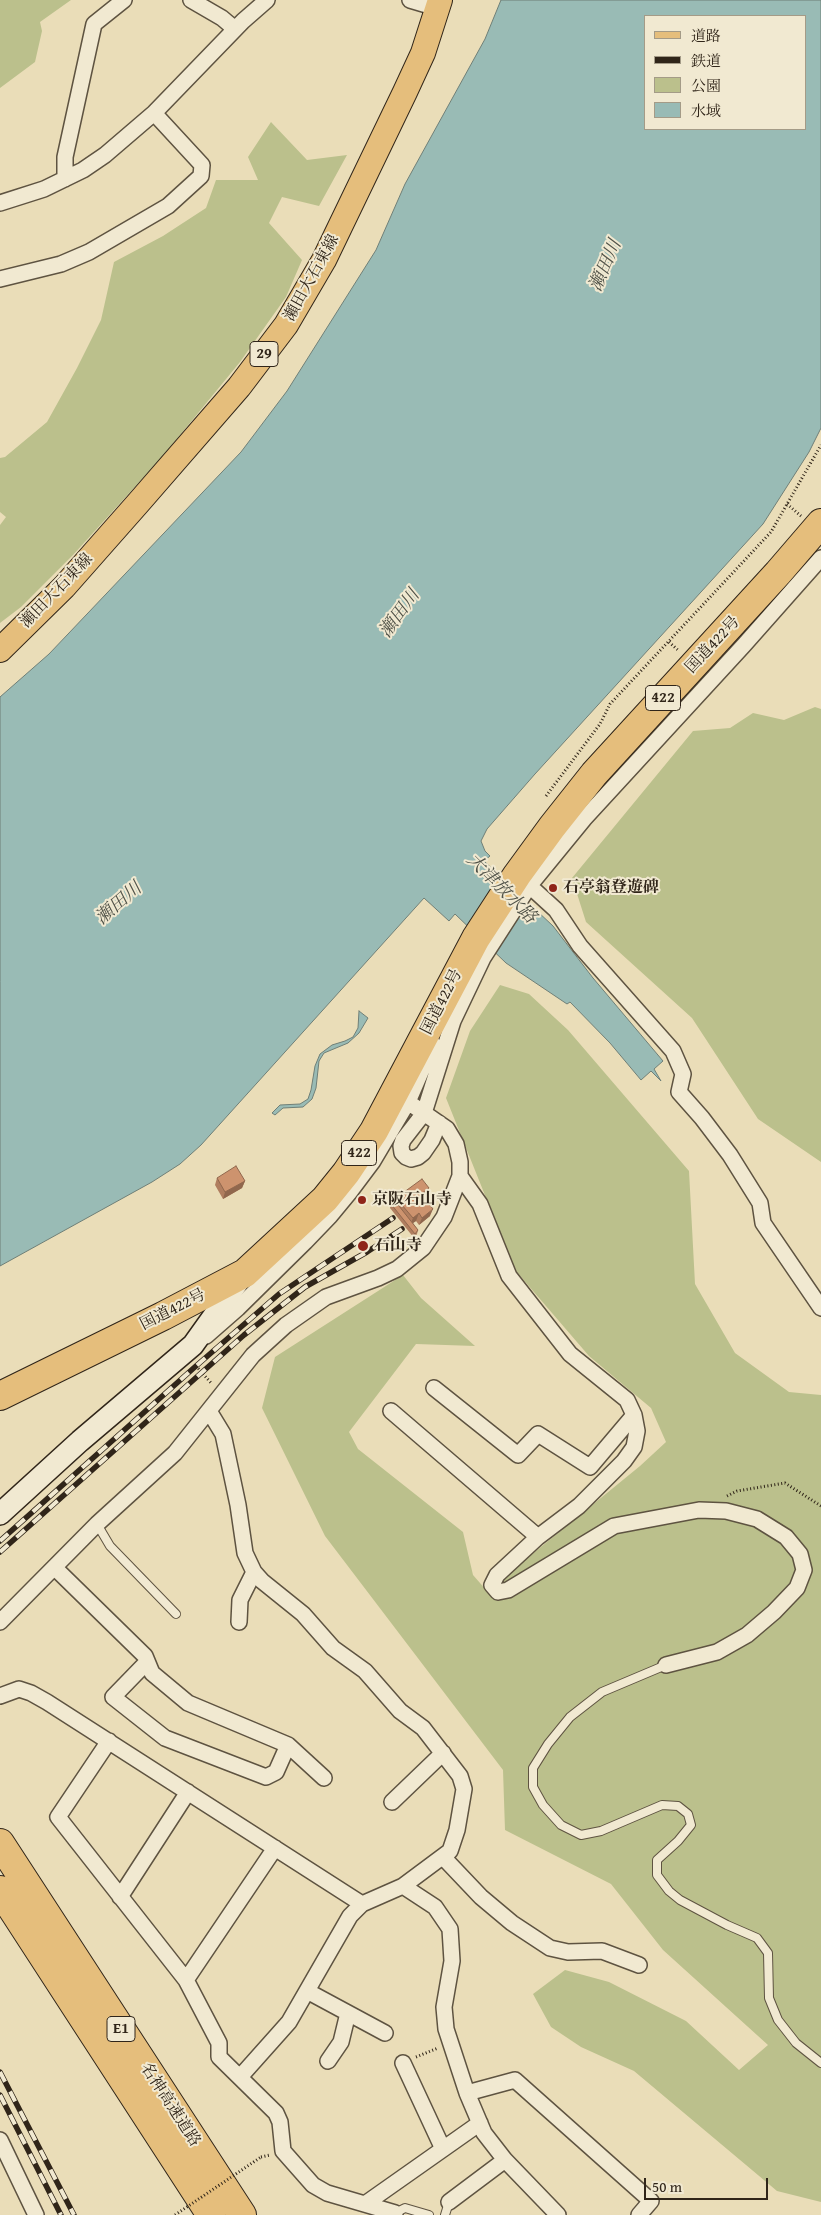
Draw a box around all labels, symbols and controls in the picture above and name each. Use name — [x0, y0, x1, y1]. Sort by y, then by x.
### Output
legend — [644, 15, 806, 130]
text: 道路 — [691, 25, 721, 46]
text: 鉄道 — [691, 50, 721, 71]
text: 公園 — [691, 75, 721, 96]
text: 水域 — [691, 100, 721, 121]
street label: 瀬田大石東線 — [280, 231, 344, 325]
water label: 瀬田川 — [586, 237, 626, 295]
road number: 29 — [250, 342, 278, 366]
street label: 瀬田大石東線 — [17, 550, 97, 632]
water label: 瀬田川 — [375, 586, 425, 642]
street label: 国道422号 — [682, 612, 744, 678]
road number: 422 — [646, 686, 680, 710]
water label: 大津放水路 — [462, 850, 540, 928]
water label: 瀬田川 — [92, 878, 146, 930]
place label: 石亭翁登遊碑 — [563, 878, 659, 898]
marker: 石亭翁登遊碑 — [547, 882, 559, 894]
street label: 国道422号 — [417, 966, 467, 1038]
road number: 422 — [342, 1140, 376, 1166]
place label: 京阪石山寺 — [372, 1190, 452, 1210]
marker: 京阪石山寺 — [356, 1194, 368, 1206]
place label: 石山寺 — [374, 1236, 422, 1256]
marker: 石山寺 — [356, 1239, 370, 1253]
street label: 国道422号 — [137, 1285, 209, 1335]
road number: E1 — [107, 2016, 135, 2042]
street label: 名神高速道路 — [136, 2060, 204, 2150]
scale bar — [646, 2168, 770, 2200]
text: 50 m — [652, 2176, 682, 2197]

